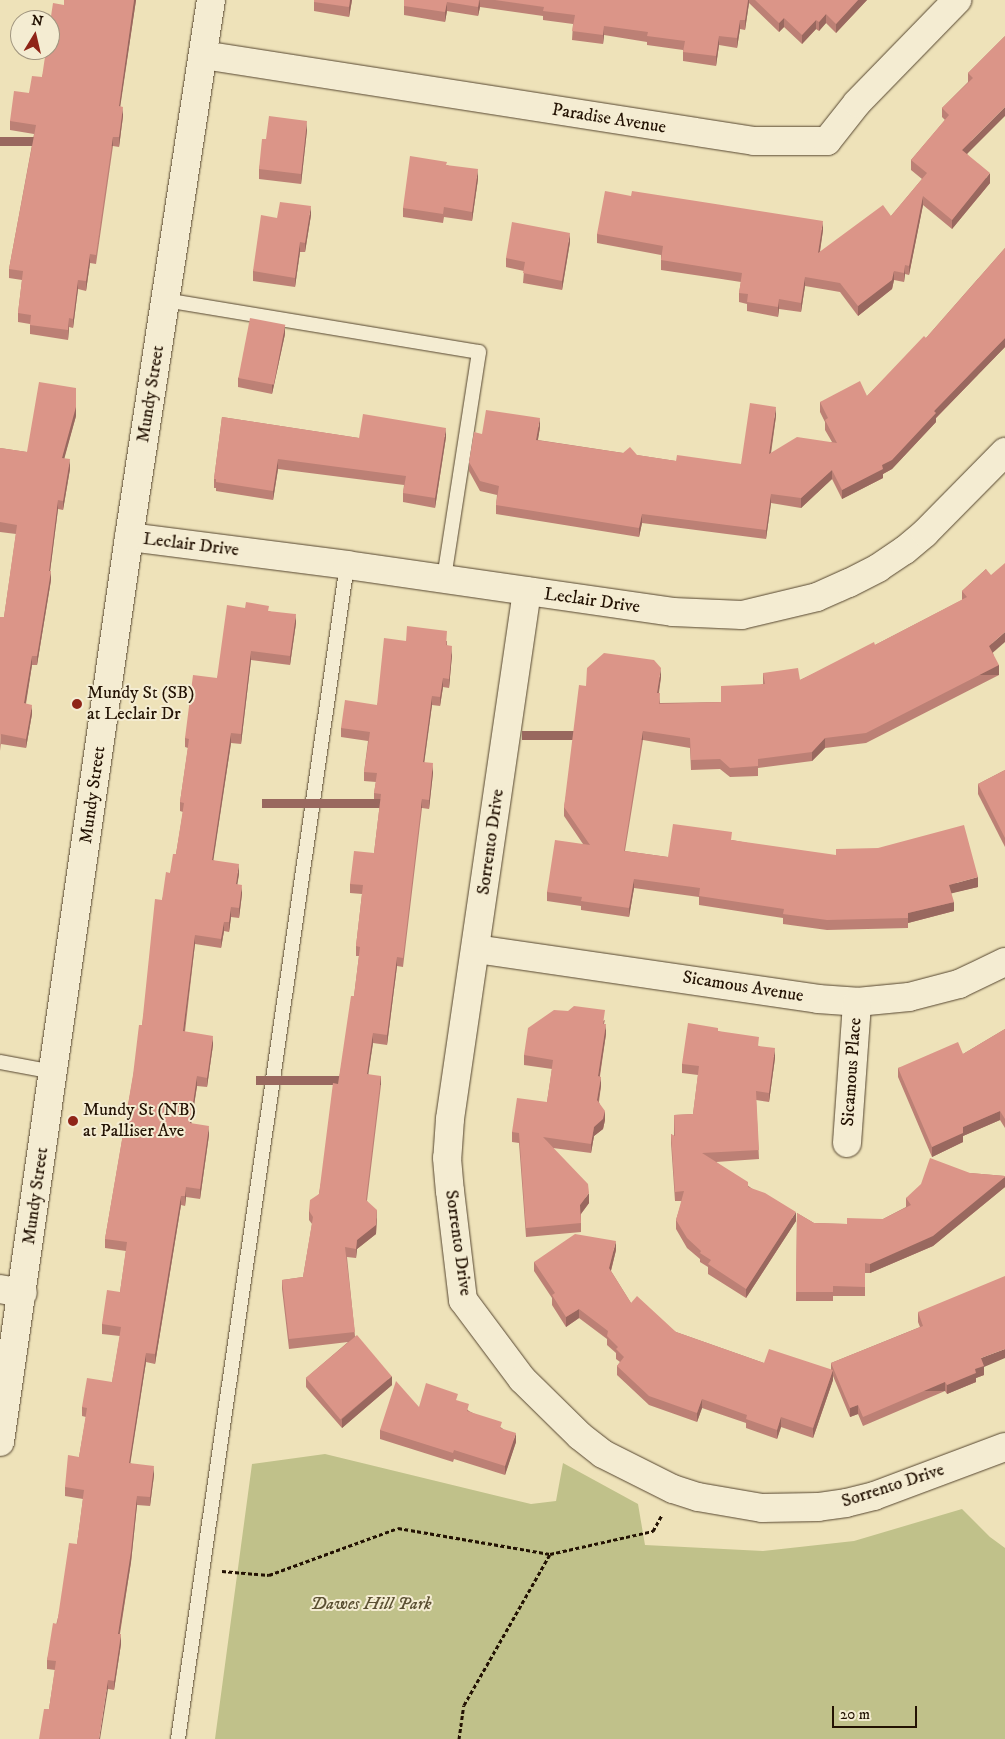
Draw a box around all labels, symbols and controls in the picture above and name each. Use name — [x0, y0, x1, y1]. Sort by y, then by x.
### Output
north arrow — [10, 10, 60, 60]
text: N — [30, 11, 44, 31]
street label: Paradise Avenue — [550, 99, 668, 139]
street label: Mundy Street — [133, 344, 169, 444]
street label: Leclair Drive — [142, 528, 240, 562]
street label: Leclair Drive — [543, 584, 641, 618]
place label: Mundy St (SB) at Leclair Dr — [87, 683, 194, 726]
marker: Mundy St (SB) at Leclair Dr — [71, 698, 83, 710]
street label: Mundy Street — [75, 745, 111, 845]
street label: Sorrento Drive — [473, 788, 509, 896]
street label: Sicamous Avenue — [681, 967, 805, 1007]
street label: Sicamous Place — [837, 1017, 867, 1127]
place label: Mundy St (NB) at Palliser Ave — [83, 1100, 196, 1142]
marker: Mundy St (NB) at Palliser Ave — [67, 1115, 79, 1127]
street label: Mundy Street — [18, 1146, 54, 1246]
street label: Sorrento Drive — [440, 1189, 476, 1297]
street label: Sorrento Drive — [839, 1459, 947, 1513]
park label: Dawes Hill Park — [310, 1593, 432, 1615]
scale bar — [835, 1696, 920, 1728]
text: 20 m — [840, 1705, 870, 1724]

